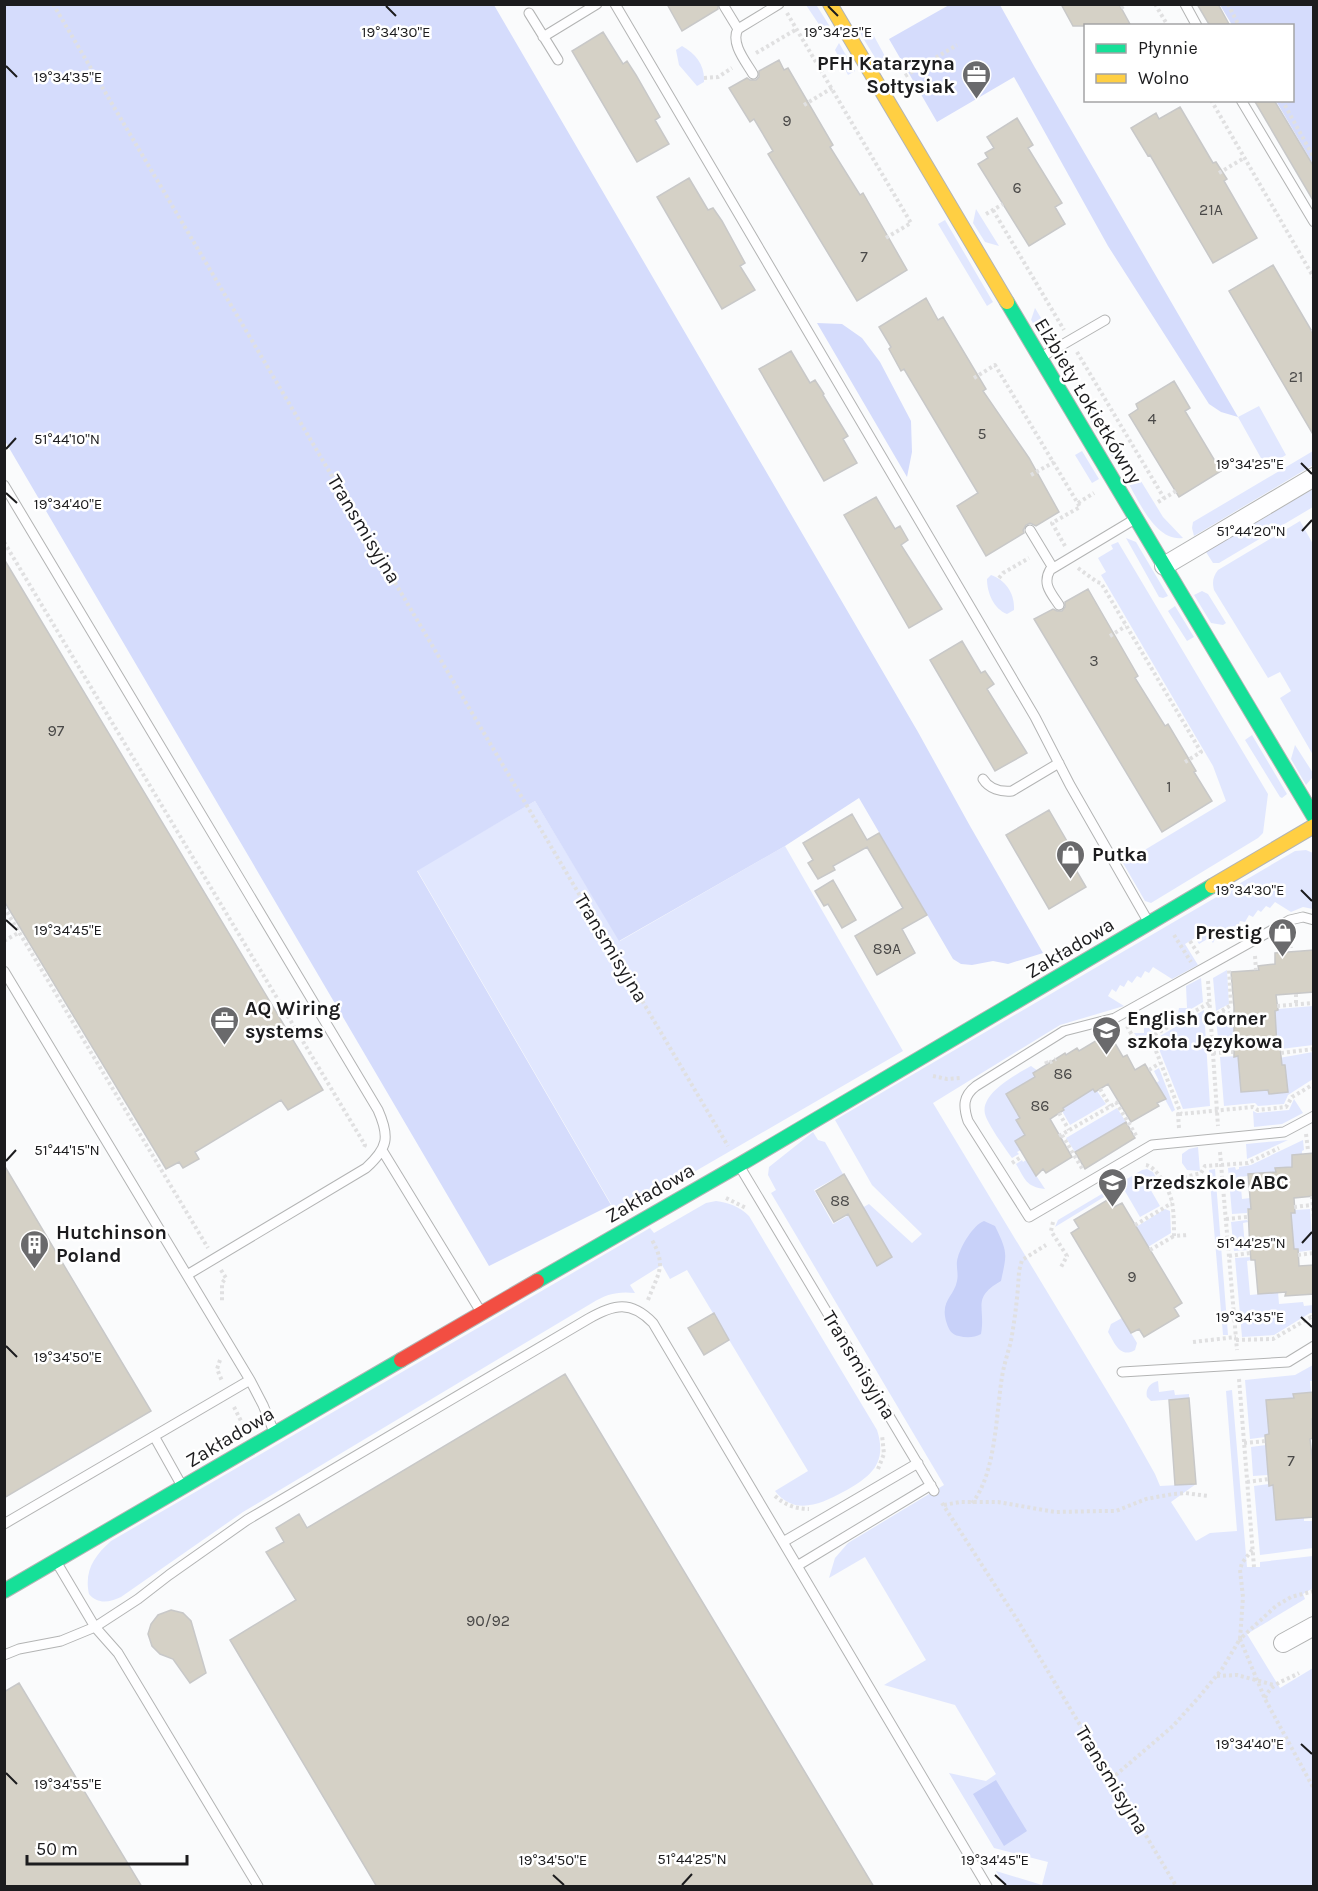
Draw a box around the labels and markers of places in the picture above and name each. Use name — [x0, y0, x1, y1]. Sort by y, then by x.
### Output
place label: PFH Katarzyna Sołtysiak — [817, 52, 955, 98]
office icon: PFH Katarzyna Sołtysiak — [960, 58, 992, 100]
shop icon: Putka — [1055, 838, 1087, 880]
place label: Putka — [1092, 843, 1148, 866]
shop icon: Prestig — [1267, 916, 1299, 958]
place label: Prestig — [1195, 921, 1262, 944]
place label: AQ Wiring systems — [245, 997, 341, 1043]
office icon: AQ Wiring systems — [208, 1004, 240, 1046]
place label: English Corner szkoła Językowa — [1127, 1007, 1283, 1053]
school or university icon: English Corner szkoła Językowa — [1090, 1014, 1122, 1056]
school or university icon: Przedszkole ABC — [1096, 1166, 1128, 1208]
place label: Przedszkole ABC — [1133, 1171, 1289, 1194]
place label: Hutchinson Poland — [56, 1221, 167, 1267]
building icon: Hutchinson Poland — [19, 1228, 51, 1270]

